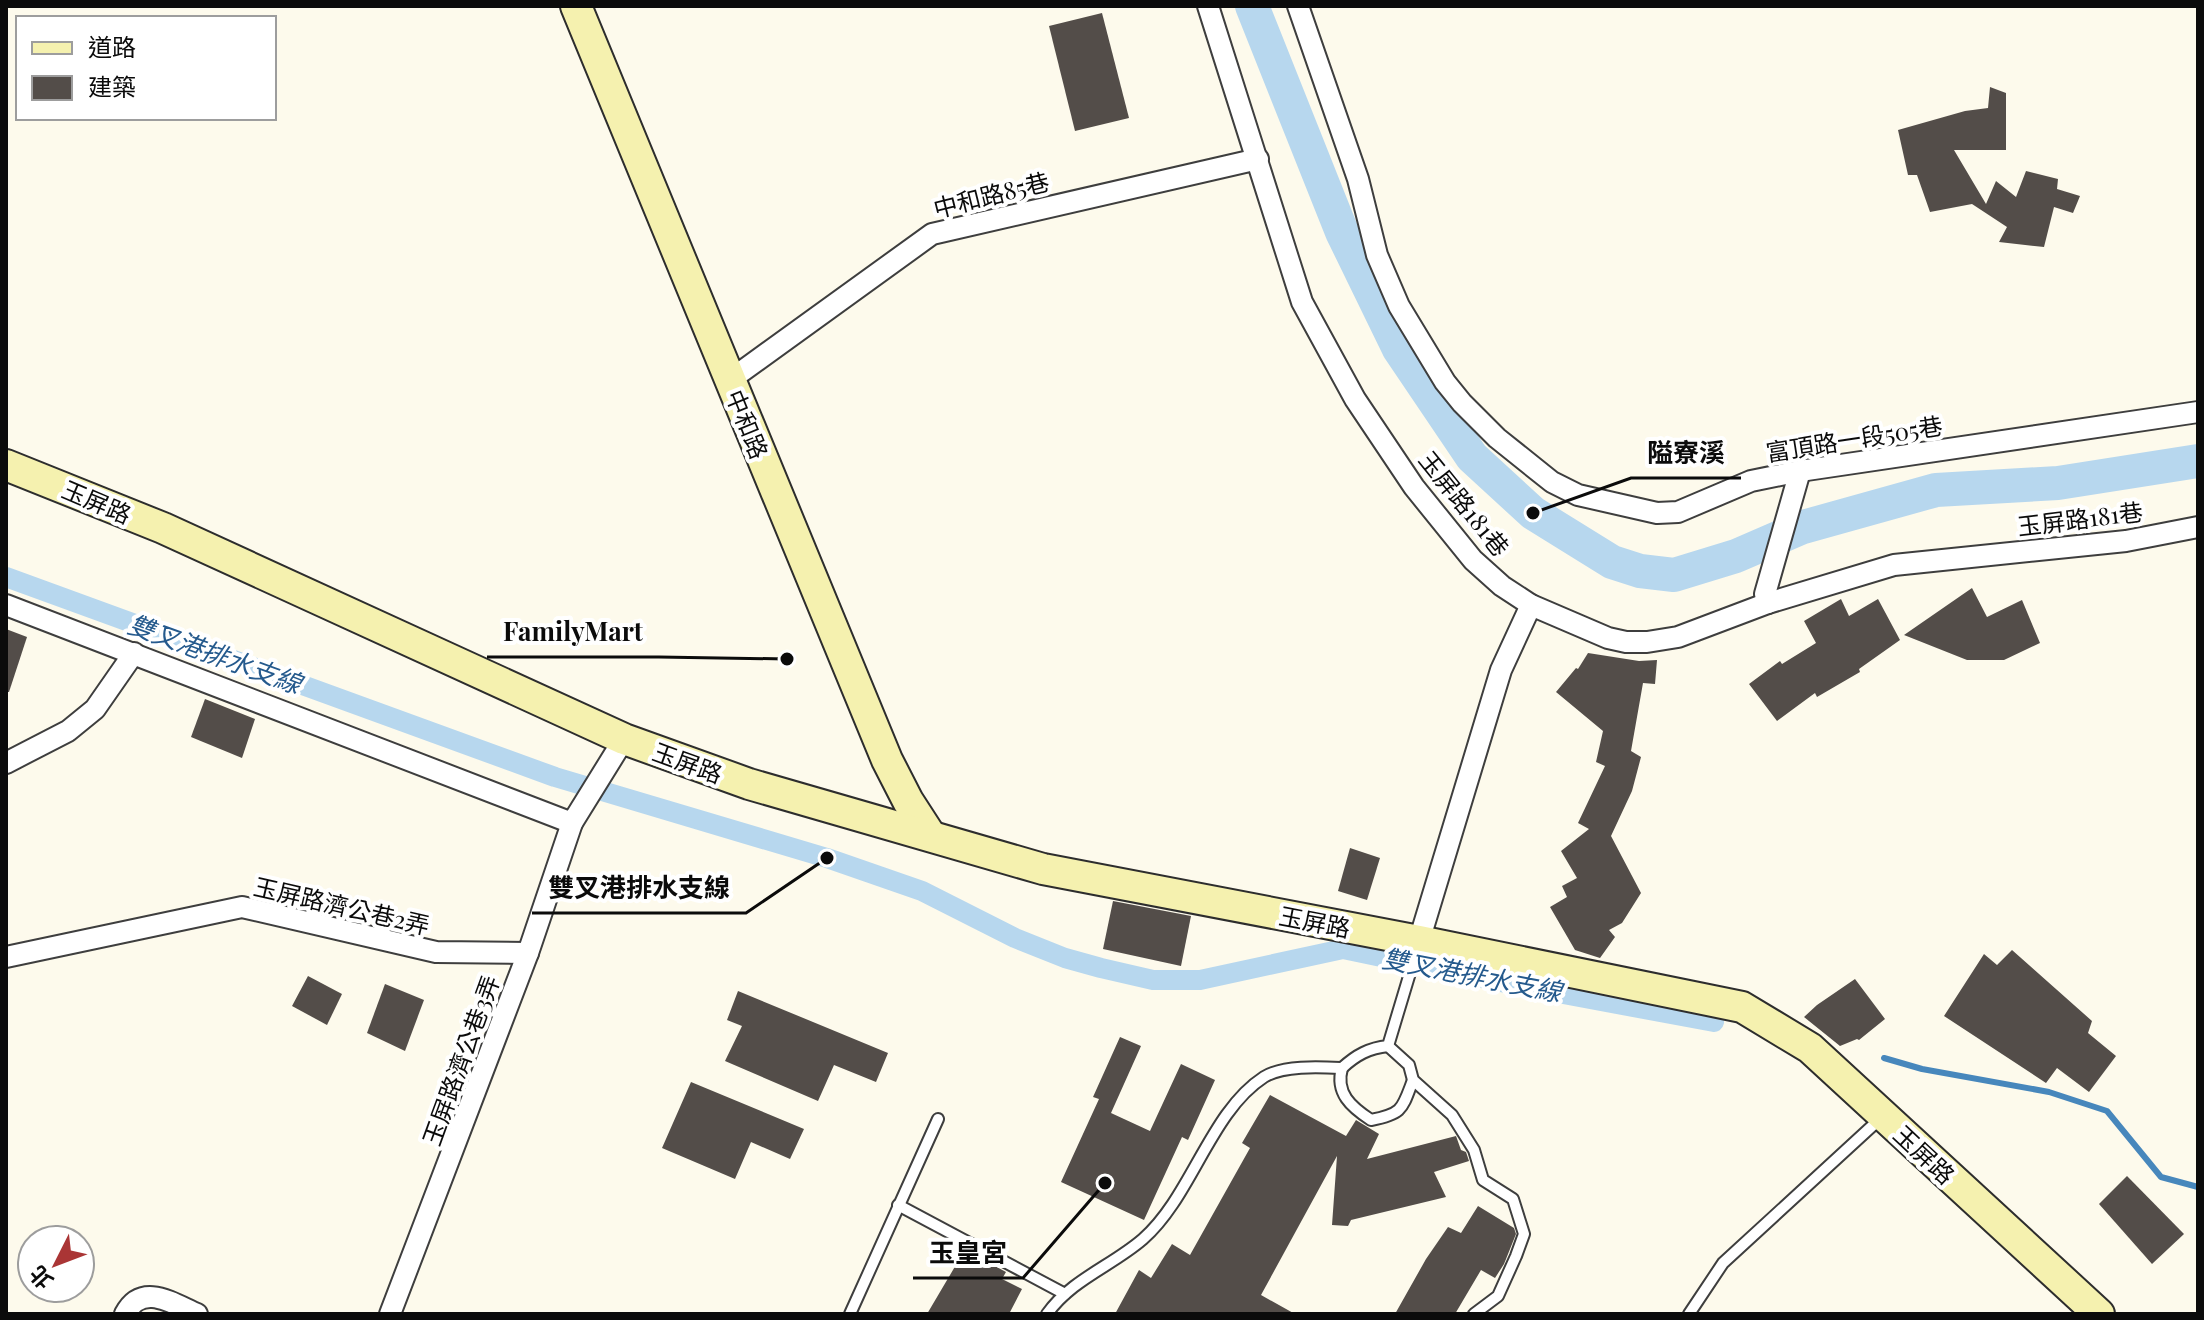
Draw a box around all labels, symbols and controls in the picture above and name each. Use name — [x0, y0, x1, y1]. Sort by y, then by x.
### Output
legend — [16, 16, 276, 120]
text: 道路 — [88, 30, 136, 62]
text: 建築 — [88, 70, 136, 102]
street label: 中和路85巷 — [930, 164, 1052, 224]
street label: 中和路 — [720, 385, 776, 463]
street label: 富頂路一段505巷 — [1763, 408, 1945, 468]
callout: 隘寮溪 — [1631, 428, 1741, 478]
text: 隘寮溪 — [1647, 434, 1725, 469]
street label: 玉屏路181巷 — [1413, 444, 1517, 562]
street label: 玉屏路 — [58, 472, 136, 530]
street label: 玉屏路181巷 — [2015, 494, 2145, 542]
water label: 雙叉港排水支線 — [123, 605, 309, 702]
callout: FamilyMart — [487, 607, 659, 657]
text: FamilyMart — [503, 613, 644, 648]
street label: 玉屏路 — [649, 735, 727, 789]
callout: 雙叉港排水支線 — [532, 863, 746, 913]
street label: 玉屏路濟公巷2弄 — [251, 869, 433, 941]
text: 雙叉港排水支線 — [548, 869, 730, 904]
street label: 玉屏路 — [1277, 898, 1353, 944]
water label: 雙叉港排水支線 — [1379, 939, 1568, 1009]
street label: 玉屏路濟公巷3弄 — [414, 971, 506, 1149]
street label: 玉屏路 — [1888, 1118, 1962, 1190]
north arrow — [16, 1224, 96, 1304]
callout: 玉皇宮 — [913, 1228, 1023, 1278]
text: 玉皇宮 — [929, 1234, 1007, 1269]
text: 北 — [22, 1260, 59, 1296]

